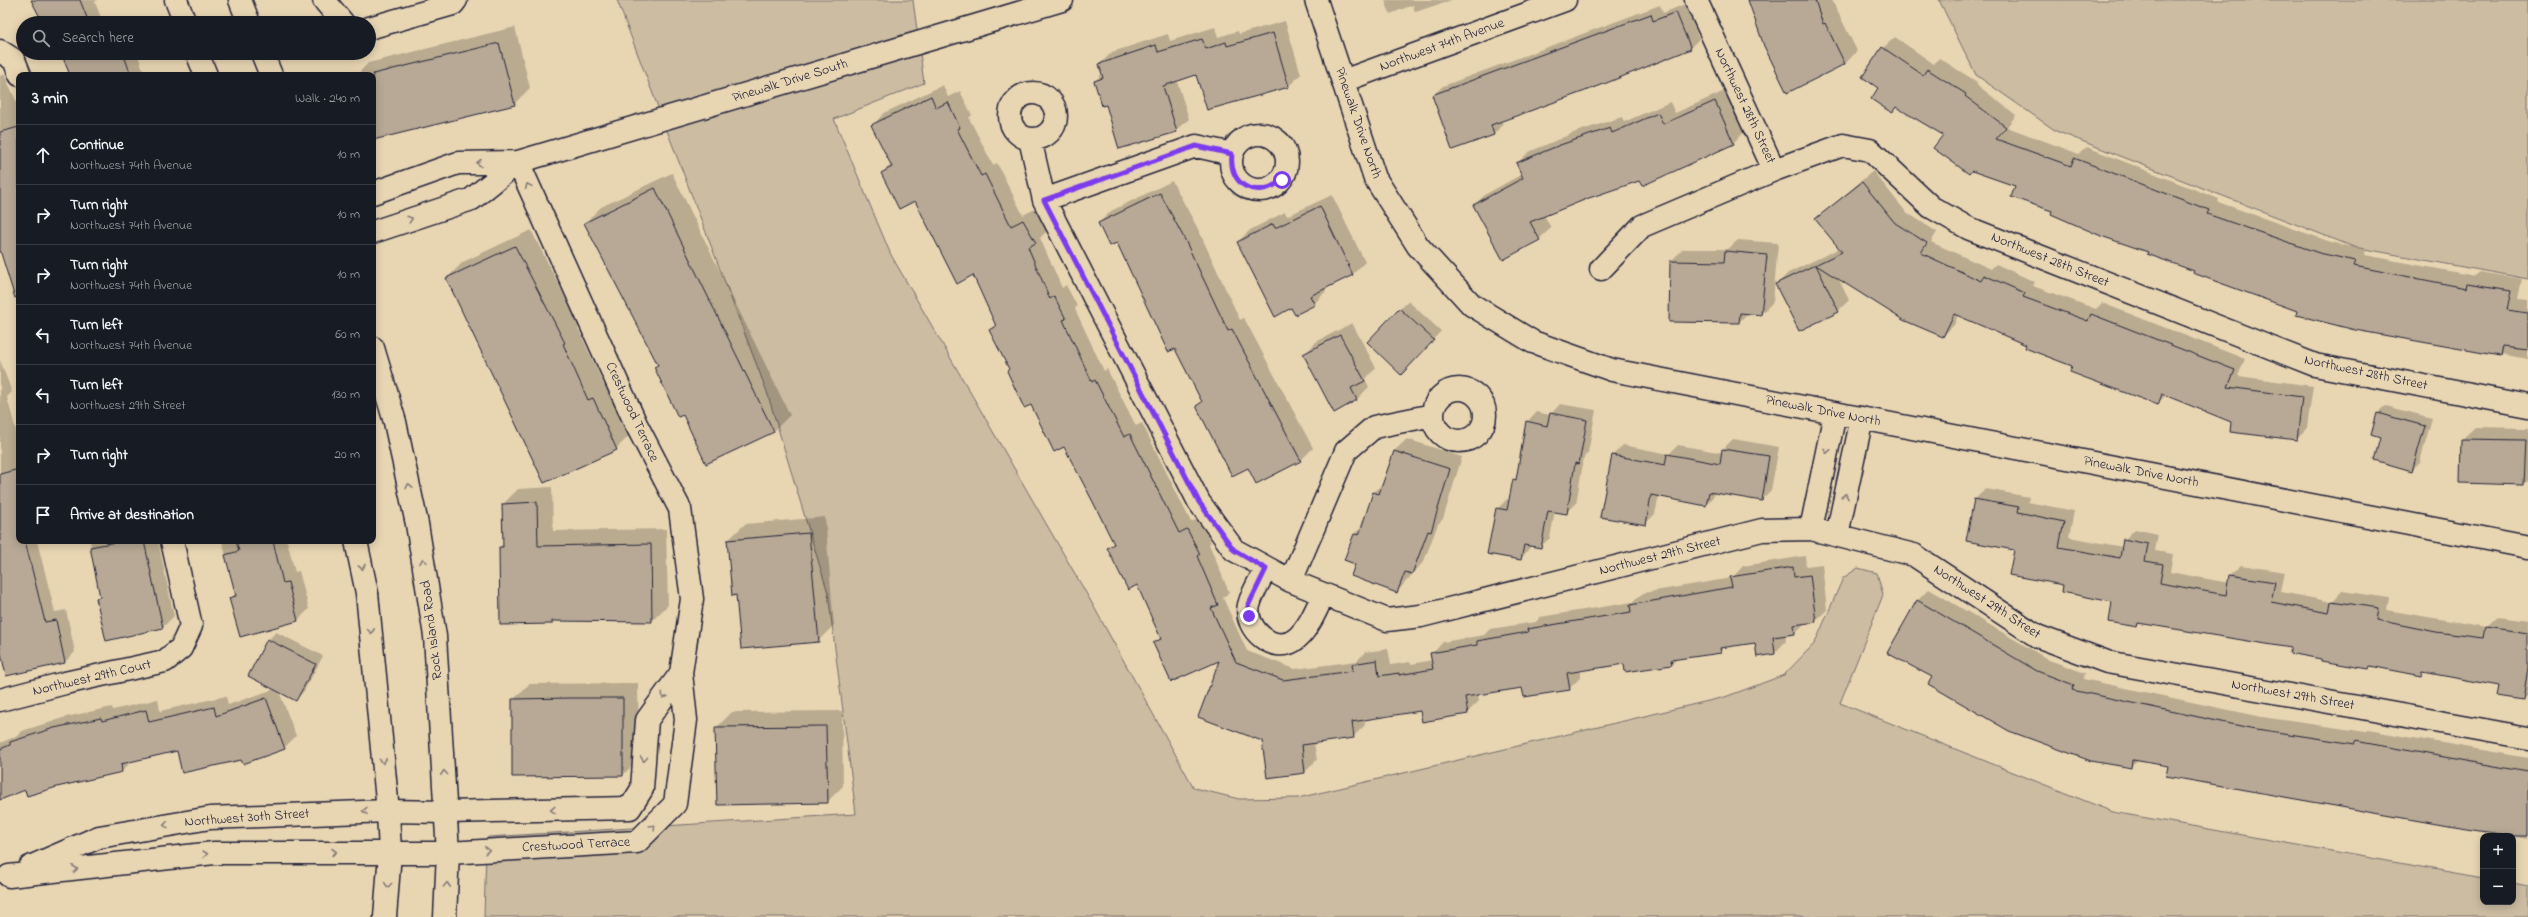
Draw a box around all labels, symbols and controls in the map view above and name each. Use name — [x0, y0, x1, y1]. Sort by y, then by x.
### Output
street label: Northwest 74th Avenue — [1377, 12, 1508, 77]
search box — [16, 16, 376, 60]
icon: search — [30, 27, 52, 49]
text: Search here — [62, 27, 134, 49]
street label: Northwest 28th Street — [1709, 45, 1781, 168]
street label: Pinewalk Drive South — [730, 53, 850, 109]
street label: Pinewalk Drive North — [1329, 64, 1387, 182]
text: 3 min — [32, 86, 68, 111]
text: Walk · 240 m — [295, 89, 360, 108]
text: Continue — [70, 134, 124, 156]
icon: ahead — [32, 144, 54, 166]
text: 10 m — [337, 145, 360, 164]
text: Northwest 74th Avenue — [70, 156, 192, 175]
one-way arrow — [476, 159, 482, 167]
route start — [1273, 171, 1291, 189]
one-way arrow — [525, 182, 533, 189]
text: Turn right — [70, 194, 128, 216]
icon: right — [32, 204, 54, 226]
text: 10 m — [337, 205, 360, 224]
text: Northwest 74th Avenue — [70, 216, 192, 235]
one-way arrow — [406, 216, 413, 224]
street label: Northwest 28th Street — [1988, 227, 2112, 293]
text: Turn right — [70, 254, 128, 276]
icon: right — [32, 264, 54, 286]
text: 10 m — [337, 265, 360, 284]
text: Northwest 74th Avenue — [70, 276, 192, 295]
text: Turn left — [70, 314, 123, 336]
icon: left — [32, 324, 54, 346]
text: 60 m — [335, 325, 360, 344]
text: Northwest 74th Avenue — [70, 336, 192, 355]
street label: Northwest 28th Street — [2302, 350, 2430, 396]
street label: Crestwood Terrace — [600, 359, 665, 466]
text: Turn left — [70, 374, 123, 396]
icon: left — [32, 384, 54, 406]
text: 130 m — [332, 385, 360, 404]
street label: Pinewalk Drive North — [1764, 390, 1882, 432]
text: Northwest 29th Street — [70, 396, 186, 415]
icon: right — [32, 444, 54, 466]
text: Turn right — [70, 444, 128, 466]
text: 20 m — [335, 445, 360, 464]
one-way arrow — [1824, 448, 1832, 454]
street label: Pinewalk Drive North — [2082, 451, 2200, 493]
one-way arrow — [405, 482, 413, 489]
one-way arrow — [1841, 493, 1849, 500]
icon: arrive — [32, 504, 54, 526]
text: Arrive at destination — [70, 504, 194, 526]
street label: Northwest 29th Street — [1597, 531, 1723, 581]
one-way arrow — [419, 558, 428, 564]
street label: Northwest 29th Street — [1929, 559, 2045, 645]
one-way arrow — [357, 564, 365, 570]
street label: Rock Island Road — [415, 579, 449, 681]
route end — [1240, 607, 1258, 625]
one-way arrow — [366, 628, 375, 635]
street label: Northwest 29th Court — [31, 654, 154, 702]
street label: Northwest 29th Street — [2230, 674, 2356, 716]
one-way arrow — [662, 692, 669, 699]
one-way arrow — [640, 756, 649, 762]
one-way arrow — [379, 758, 388, 764]
one-way arrow — [439, 770, 448, 776]
street label: Northwest 30th Street — [184, 803, 310, 833]
one-way arrow — [550, 806, 556, 814]
one-way arrow — [362, 807, 368, 816]
one-way arrow — [163, 821, 169, 829]
one-way arrow — [648, 824, 656, 832]
street label: Crestwood Terrace — [521, 832, 631, 858]
map controls — [2480, 833, 2516, 905]
button: + — [2480, 833, 2516, 869]
one-way arrow — [484, 845, 490, 854]
one-way arrow — [331, 848, 337, 856]
one-way arrow — [201, 850, 208, 859]
one-way arrow — [72, 864, 78, 873]
button: − — [2480, 869, 2516, 905]
one-way arrow — [383, 882, 392, 888]
one-way arrow — [442, 882, 451, 888]

